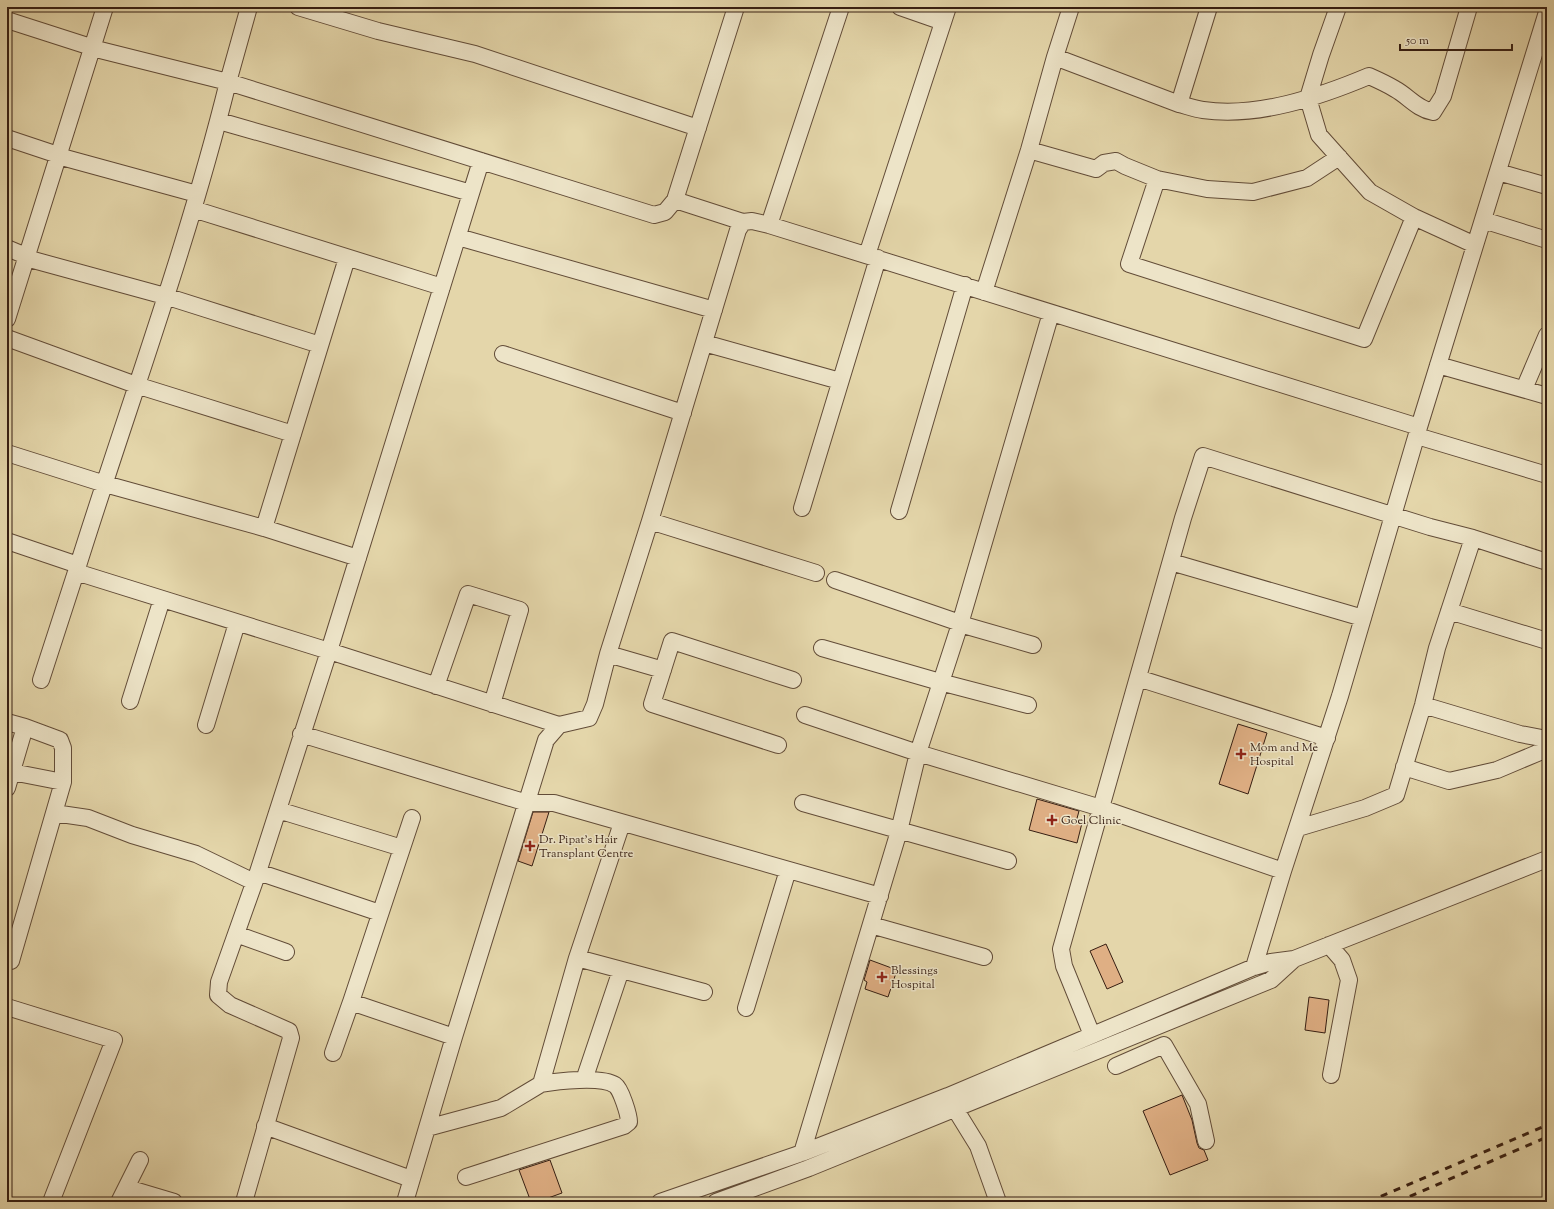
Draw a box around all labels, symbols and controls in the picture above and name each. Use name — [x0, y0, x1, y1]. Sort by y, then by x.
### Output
scale bar — [1400, 26, 1512, 52]
text: 50 m — [1405, 32, 1429, 50]
place label: Mom and Me Hospital — [1250, 739, 1319, 771]
marker: Mom and Me Hospital — [1235, 748, 1247, 760]
place label: Goel Clinic — [1061, 812, 1122, 830]
marker: Goel Clinic — [1046, 814, 1058, 826]
place label: Dr. Pipat's Hair Transplant Centre — [539, 831, 634, 863]
marker: Dr. Pipat's Hair Transplant Centre — [524, 840, 536, 852]
place label: Blessings Hospital — [891, 962, 938, 994]
marker: Blessings Hospital — [876, 971, 888, 983]

